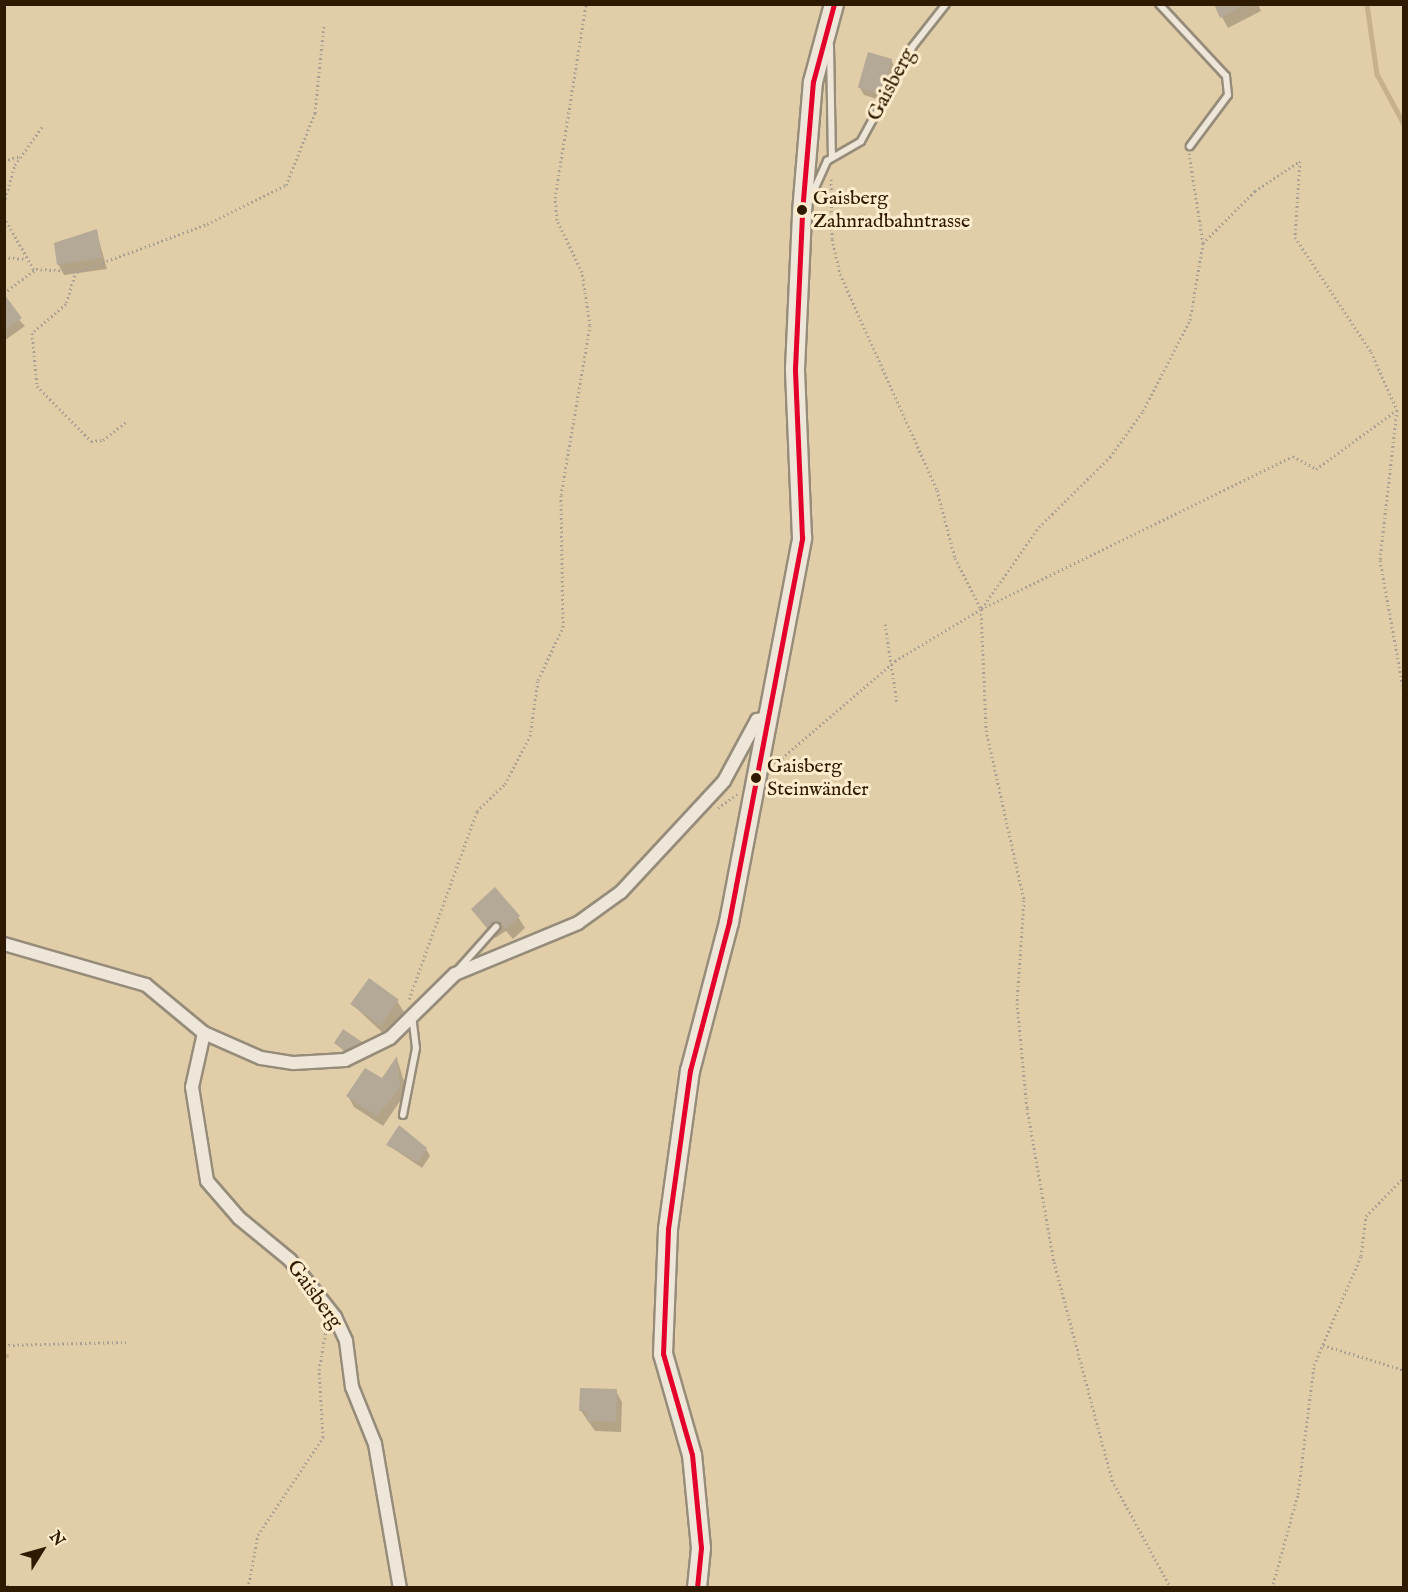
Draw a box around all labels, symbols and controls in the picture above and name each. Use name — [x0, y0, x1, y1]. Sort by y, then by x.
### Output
street label: Gaisberg — [862, 44, 922, 126]
place label: Gaisberg Zahnradbahntrasse — [813, 186, 970, 233]
marker: Gaisberg Zahnradbahntrasse — [796, 204, 808, 216]
place label: Gaisberg Steinwänder — [767, 754, 869, 801]
marker: Gaisberg Steinwänder — [750, 772, 762, 784]
street label: Gaisberg — [281, 1256, 347, 1334]
north arrow — [12, 1520, 72, 1580]
text: N — [44, 1528, 69, 1551]

